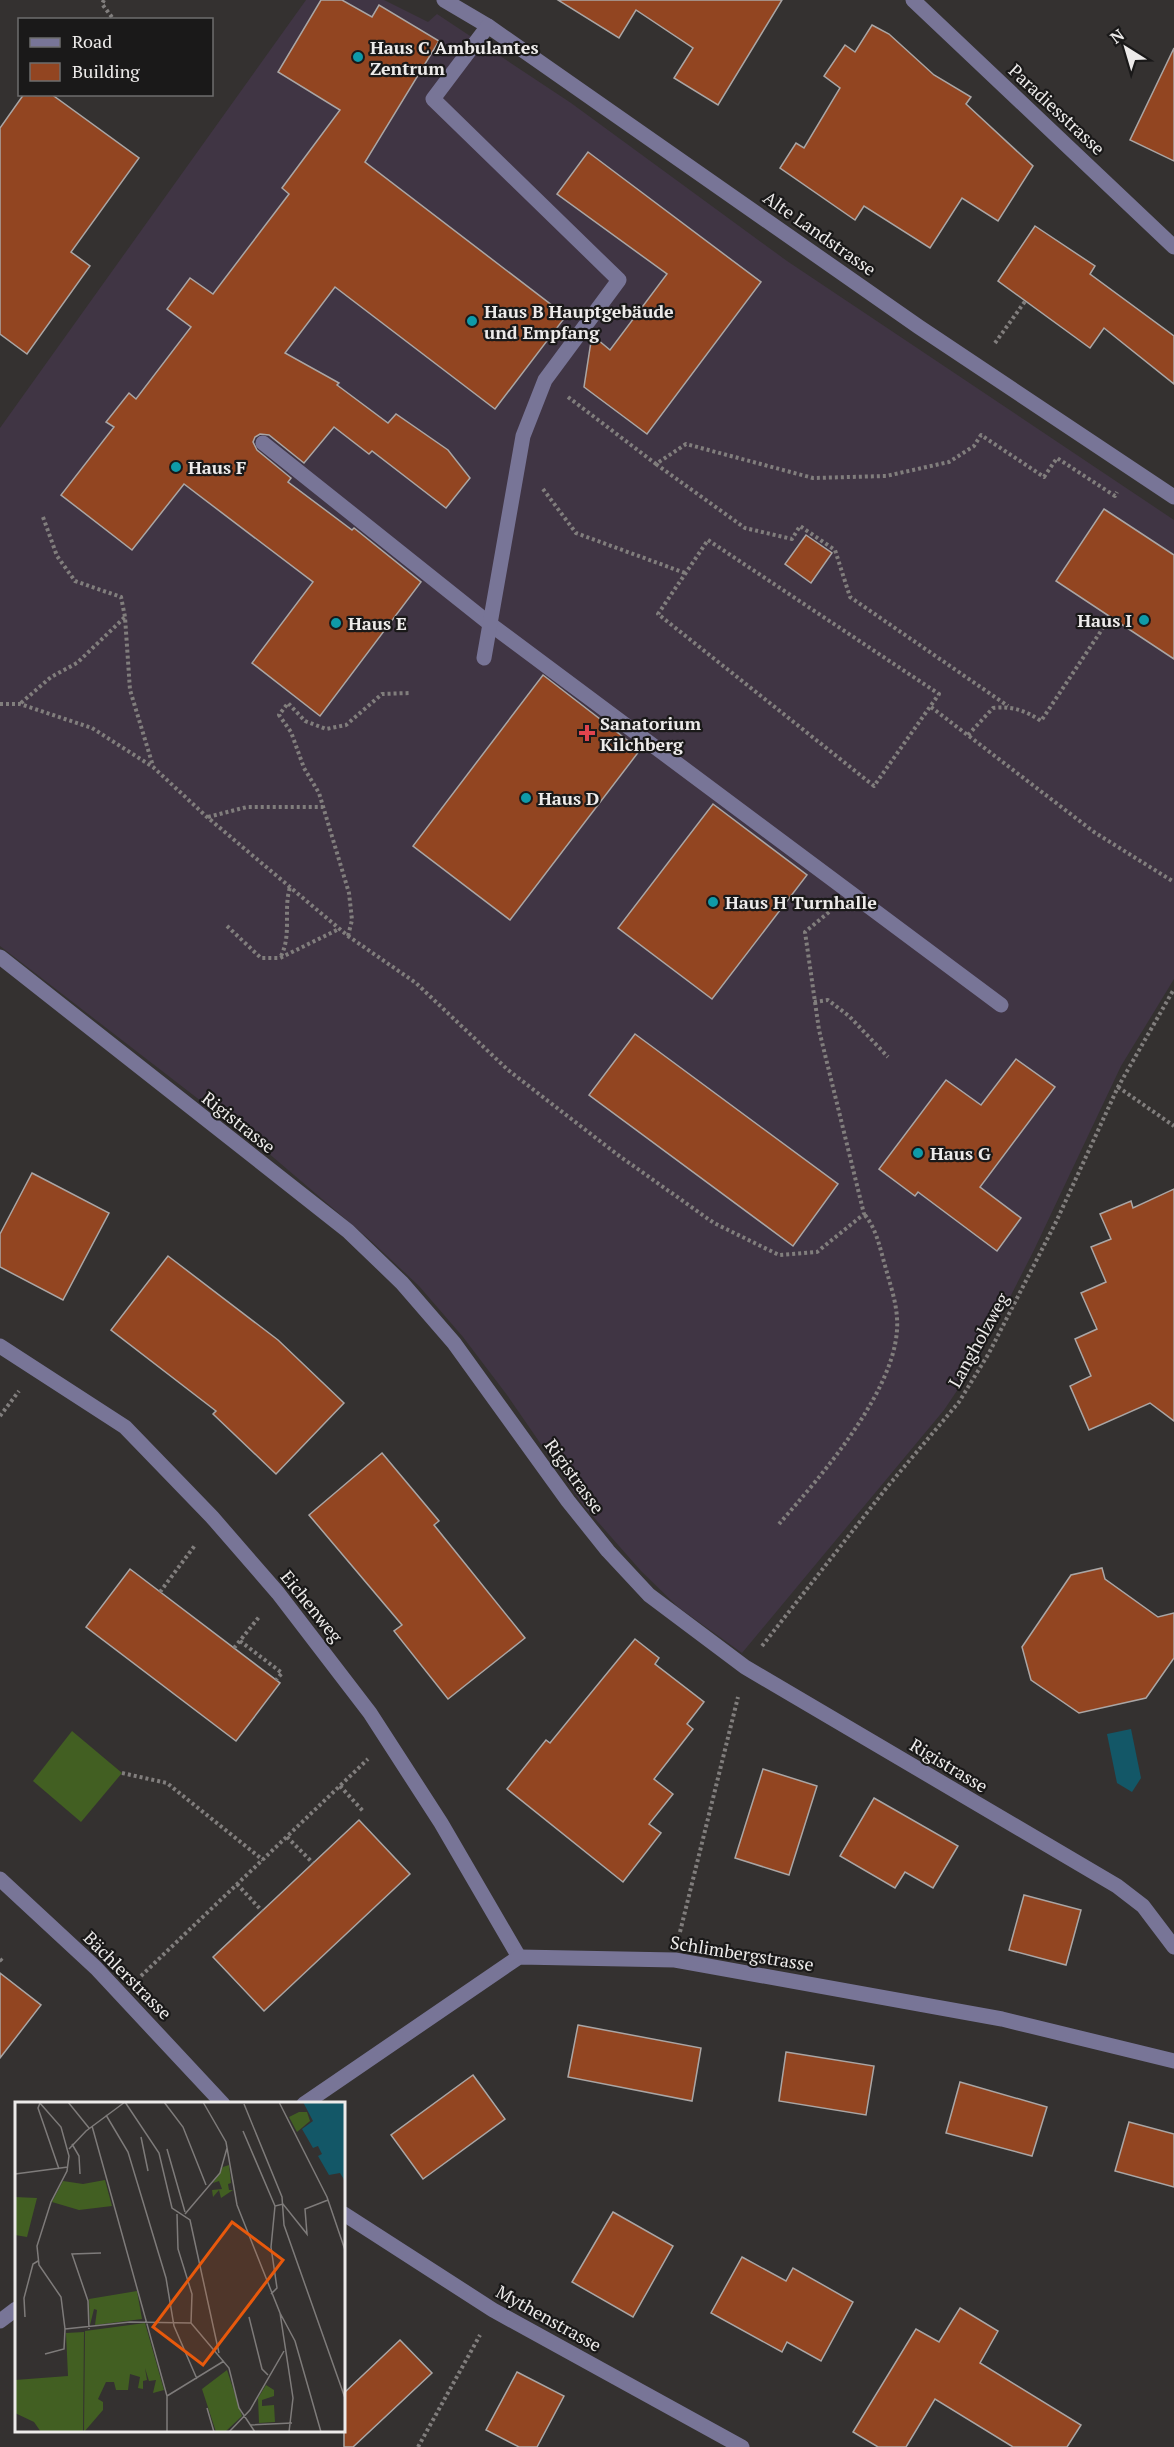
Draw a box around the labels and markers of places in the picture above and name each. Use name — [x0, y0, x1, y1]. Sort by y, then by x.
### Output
place label: Haus C Ambulantes Zentrum — [370, 35, 539, 80]
marker: Haus C Ambulantes Zentrum — [351, 50, 365, 64]
place label: Haus B Hauptgebäude und Empfang — [484, 299, 674, 344]
marker: Haus B Hauptgebäude und Empfang — [465, 314, 479, 328]
place label: Haus F — [188, 455, 246, 479]
marker: Haus F — [169, 460, 183, 474]
place label: Haus I — [1077, 608, 1132, 632]
place label: Haus E — [348, 611, 407, 635]
marker: Haus I — [1137, 613, 1151, 627]
marker: Haus E — [329, 616, 343, 630]
place label: Sanatorium Kilchberg — [600, 711, 701, 756]
marker: Sanatorium Kilchberg — [578, 724, 596, 742]
place label: Haus D — [538, 786, 599, 810]
marker: Haus D — [519, 791, 533, 805]
place label: Haus H Turnhalle — [725, 890, 877, 914]
marker: Haus H Turnhalle — [706, 895, 720, 909]
place label: Haus G — [930, 1141, 991, 1165]
marker: Haus G — [911, 1146, 925, 1160]

